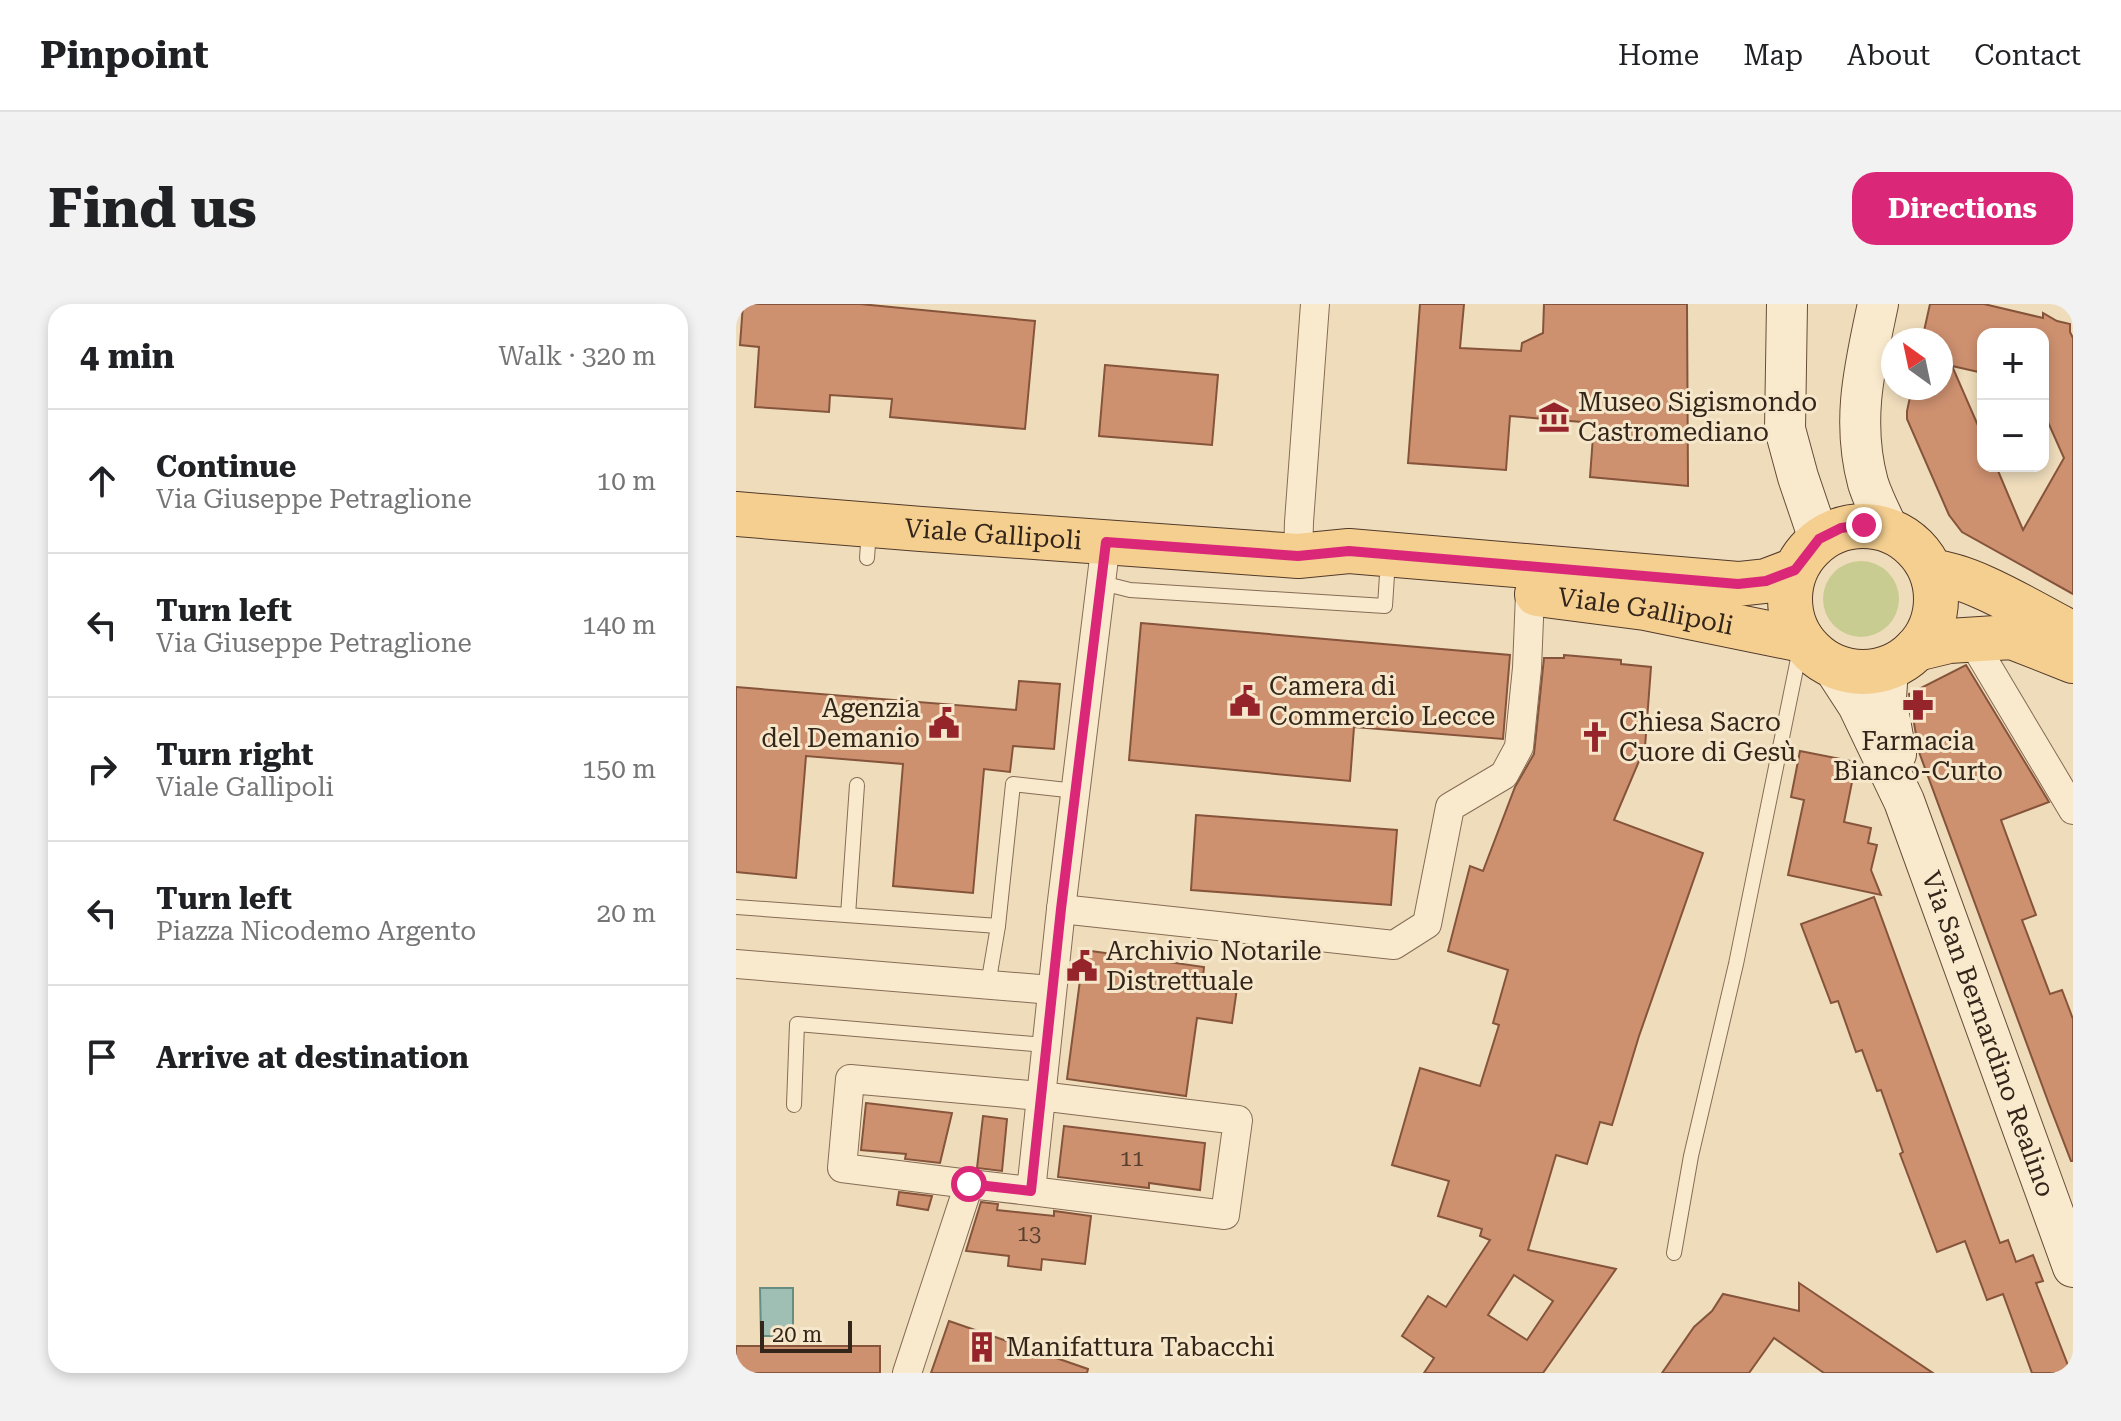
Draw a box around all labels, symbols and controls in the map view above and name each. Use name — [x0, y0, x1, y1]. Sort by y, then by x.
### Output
text: Pinpoint — [40, 33, 209, 77]
text: Home — [1618, 39, 1699, 72]
text: Map — [1743, 39, 1803, 72]
text: About — [1847, 39, 1930, 72]
text: Contact — [1974, 39, 2081, 72]
button: Directions — [1852, 172, 2073, 245]
text: Find us — [48, 175, 257, 241]
north arrow — [1881, 328, 1953, 400]
map controls — [1977, 328, 2049, 472]
button: + — [1977, 328, 2049, 400]
text: 4 min — [80, 336, 175, 376]
text: Walk · 320 m — [498, 341, 656, 371]
place label: Museo Sigismondo Castromediano — [1578, 387, 1817, 447]
museum icon: Museo Sigismondo Castromediano — [1537, 400, 1571, 434]
button: − — [1977, 400, 2049, 472]
text: Continue — [156, 449, 296, 484]
icon: ahead — [80, 459, 124, 503]
text: 10 m — [597, 466, 656, 496]
text: Via Giuseppe Petraglione — [156, 484, 472, 514]
route end — [1846, 507, 1882, 543]
street label: Viale Gallipoli — [903, 513, 1083, 555]
street label: Viale Gallipoli — [1556, 582, 1736, 641]
text: Turn left — [156, 593, 292, 628]
icon: left — [80, 603, 124, 647]
text: 140 m — [582, 610, 656, 640]
text: Via Giuseppe Petraglione — [156, 628, 472, 658]
place label: Camera di Commercio Lecce — [1269, 671, 1495, 731]
public building icon: Camera di Commercio Lecce — [1228, 684, 1262, 718]
pharmacy icon: Farmacia Bianco-Curto — [1901, 688, 1935, 722]
place label: Agenzia del Demanio — [761, 693, 920, 753]
public building icon: Agenzia del Demanio — [927, 706, 961, 740]
place label: Chiesa Sacro Cuore di Gesù — [1619, 707, 1796, 767]
church icon: Chiesa Sacro Cuore di Gesù — [1578, 720, 1612, 754]
place label: Farmacia Bianco-Curto — [1833, 726, 2003, 786]
text: Turn right — [156, 737, 313, 772]
icon: right — [80, 747, 124, 791]
text: 150 m — [582, 754, 656, 784]
text: Viale Gallipoli — [156, 772, 334, 802]
street label: Via San Bernardino Realino — [1916, 867, 2061, 1201]
text: Turn left — [156, 881, 292, 916]
icon: left — [80, 891, 124, 935]
text: 20 m — [597, 898, 656, 928]
text: Piazza Nicodemo Argento — [156, 916, 476, 946]
place label: Archivio Notarile Distrettuale — [1106, 936, 1322, 996]
public building icon: Archivio Notarile Distrettuale — [1065, 949, 1099, 983]
icon: arrive — [80, 1035, 124, 1079]
text: Arrive at destination — [156, 1040, 469, 1075]
house number: 11 — [1120, 1146, 1144, 1171]
route start — [951, 1166, 987, 1202]
house number: 13 — [1017, 1221, 1041, 1246]
scale bar — [760, 1317, 852, 1353]
text: 20 m — [772, 1322, 822, 1347]
building icon: Manifattura Tabacchi — [965, 1330, 999, 1364]
place label: Manifattura Tabacchi — [1006, 1332, 1275, 1362]

